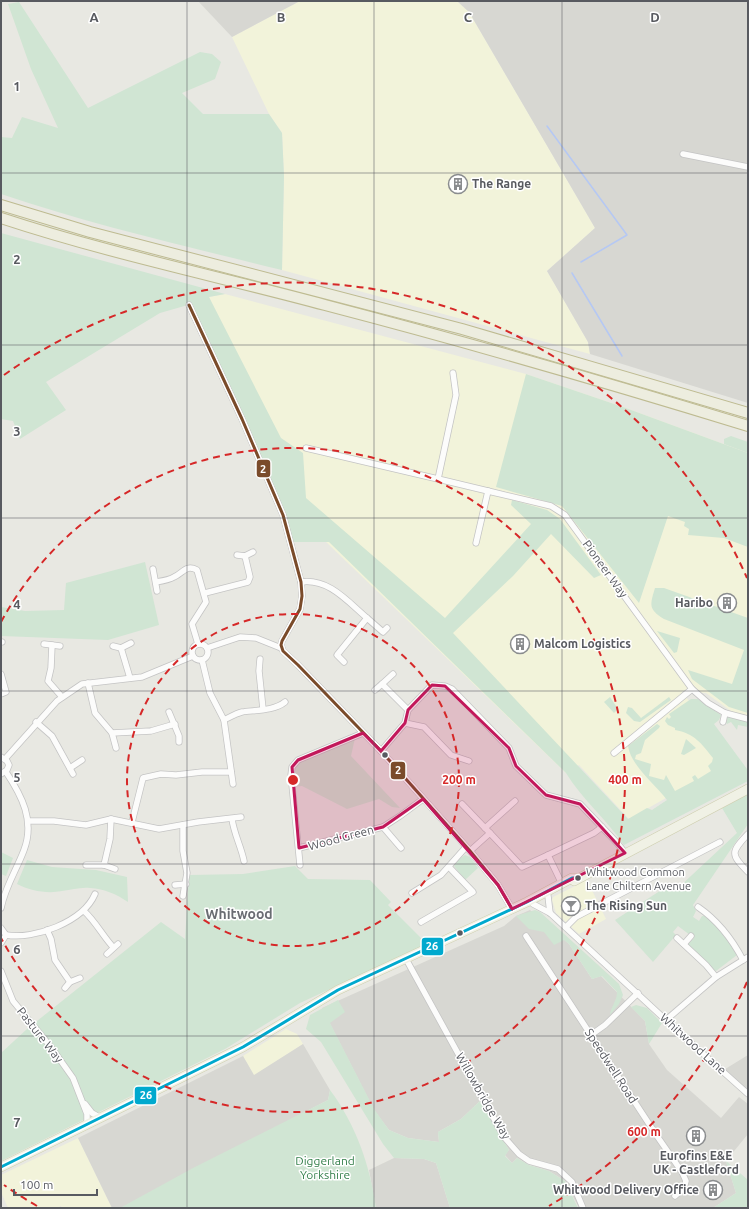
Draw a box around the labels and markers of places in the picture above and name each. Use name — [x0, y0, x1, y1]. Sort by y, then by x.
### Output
building icon: The Range — [447, 173, 469, 195]
place label: The Range — [472, 177, 531, 190]
building icon: Haribo — [716, 592, 738, 614]
place label: Haribo — [675, 596, 713, 609]
building icon: Malcom Logistics — [509, 633, 531, 655]
place label: Malcom Logistics — [534, 637, 631, 650]
unlabelled marker — [380, 750, 390, 760]
centre of rings — [286, 773, 300, 787]
place label: Whitwood Common Lane Chiltern Avenue — [586, 866, 691, 892]
marker: Whitwood Common Lane Chiltern Avenue — [573, 873, 583, 883]
bar icon: The Rising Sun — [560, 895, 582, 917]
place label: The Rising Sun — [585, 899, 667, 912]
unlabelled marker — [455, 928, 465, 938]
building icon: Eurofins E&E UK - Castleford — [685, 1125, 707, 1147]
place label: Eurofins E&E UK - Castleford — [653, 1149, 739, 1176]
building icon: Whitwood Delivery Office — [702, 1179, 724, 1201]
place label: Whitwood Delivery Office — [553, 1183, 699, 1196]

